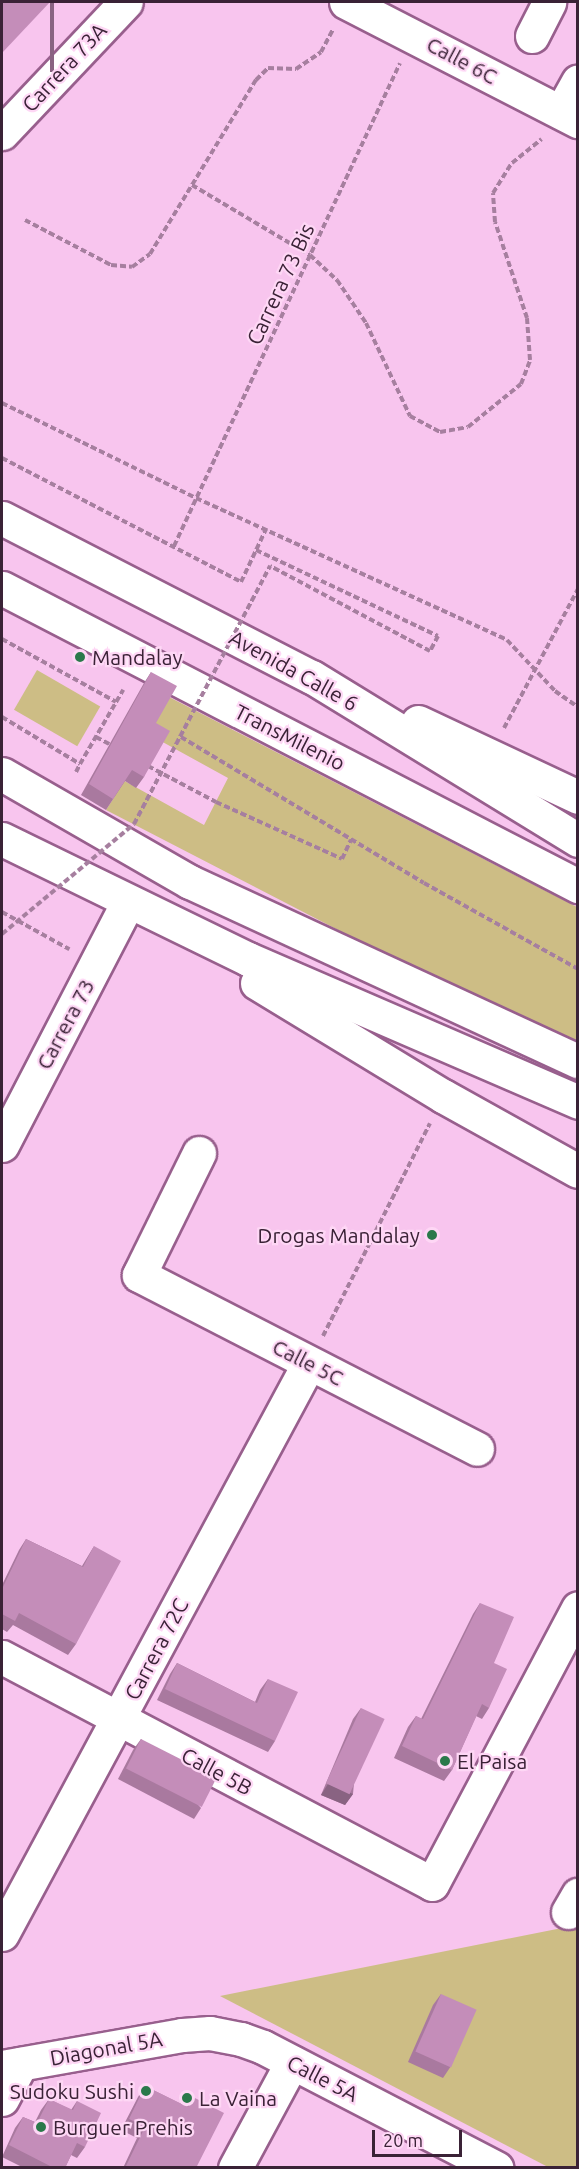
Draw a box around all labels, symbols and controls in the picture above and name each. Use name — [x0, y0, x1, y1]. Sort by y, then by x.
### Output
street label: Carrera 73A — [17, 17, 111, 117]
street label: Calle 6C — [423, 31, 501, 89]
street label: Carrera 73 Bis — [241, 219, 319, 349]
street label: Avenida Calle 6 — [225, 624, 363, 716]
place label: Mandalay — [92, 644, 183, 670]
marker: Mandalay — [73, 650, 87, 664]
street label: TransMilenio — [231, 698, 349, 776]
street label: Carrera 73 — [31, 975, 99, 1073]
place label: Drogas Mandalay — [258, 1222, 420, 1248]
marker: Drogas Mandalay — [425, 1228, 439, 1242]
street label: Calle 5C — [269, 1334, 347, 1390]
street label: Carrera 72C — [119, 1594, 193, 1704]
street label: Calle 5B — [177, 1742, 257, 1800]
place label: El Paisa — [457, 1748, 527, 1774]
marker: El Paisa — [438, 1754, 452, 1768]
street label: Diagonal 5A — [48, 2026, 164, 2070]
street label: Calle 5A — [283, 2049, 363, 2107]
place label: Sudoku Sushi — [10, 2078, 134, 2104]
marker: Sudoku Sushi — [139, 2084, 153, 2098]
place label: La Vaina — [199, 2085, 277, 2111]
marker: La Vaina — [180, 2091, 194, 2105]
place label: Burguer Prehis — [53, 2114, 193, 2140]
scale bar — [375, 2118, 465, 2156]
marker: Burguer Prehis — [34, 2120, 48, 2134]
text: 20 m — [383, 2130, 423, 2150]

